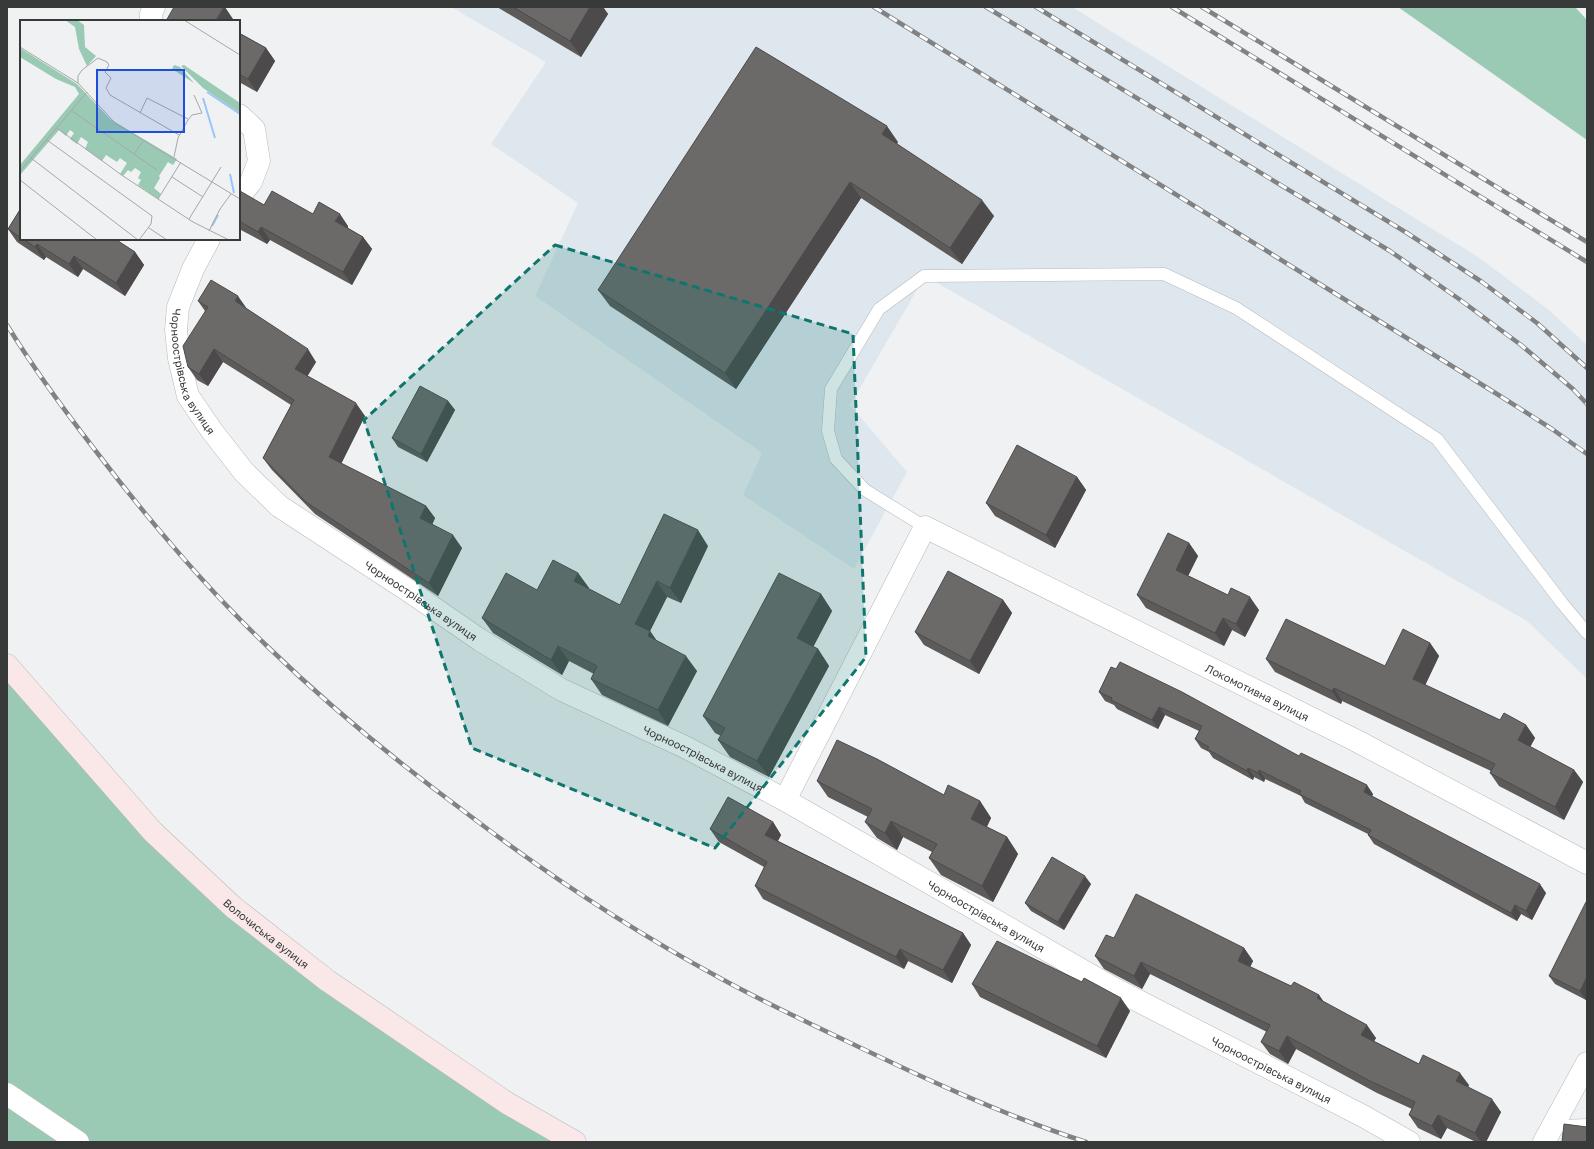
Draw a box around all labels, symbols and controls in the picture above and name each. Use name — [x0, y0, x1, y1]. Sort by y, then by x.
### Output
inset map — [20, 20, 240, 240]
street label: Чорноострівська вулиця — [169, 308, 219, 436]
street label: Чорноострівська вулиця — [362, 557, 480, 643]
street label: Локомотивна вулиця — [1204, 661, 1312, 723]
street label: Чорноострівська вулиця — [641, 722, 766, 794]
street label: Чорноострівська вулиця — [925, 877, 1048, 954]
street label: Волочиська вулиця — [221, 895, 312, 971]
street label: Чорноострівська вулиця — [1209, 1033, 1334, 1105]

